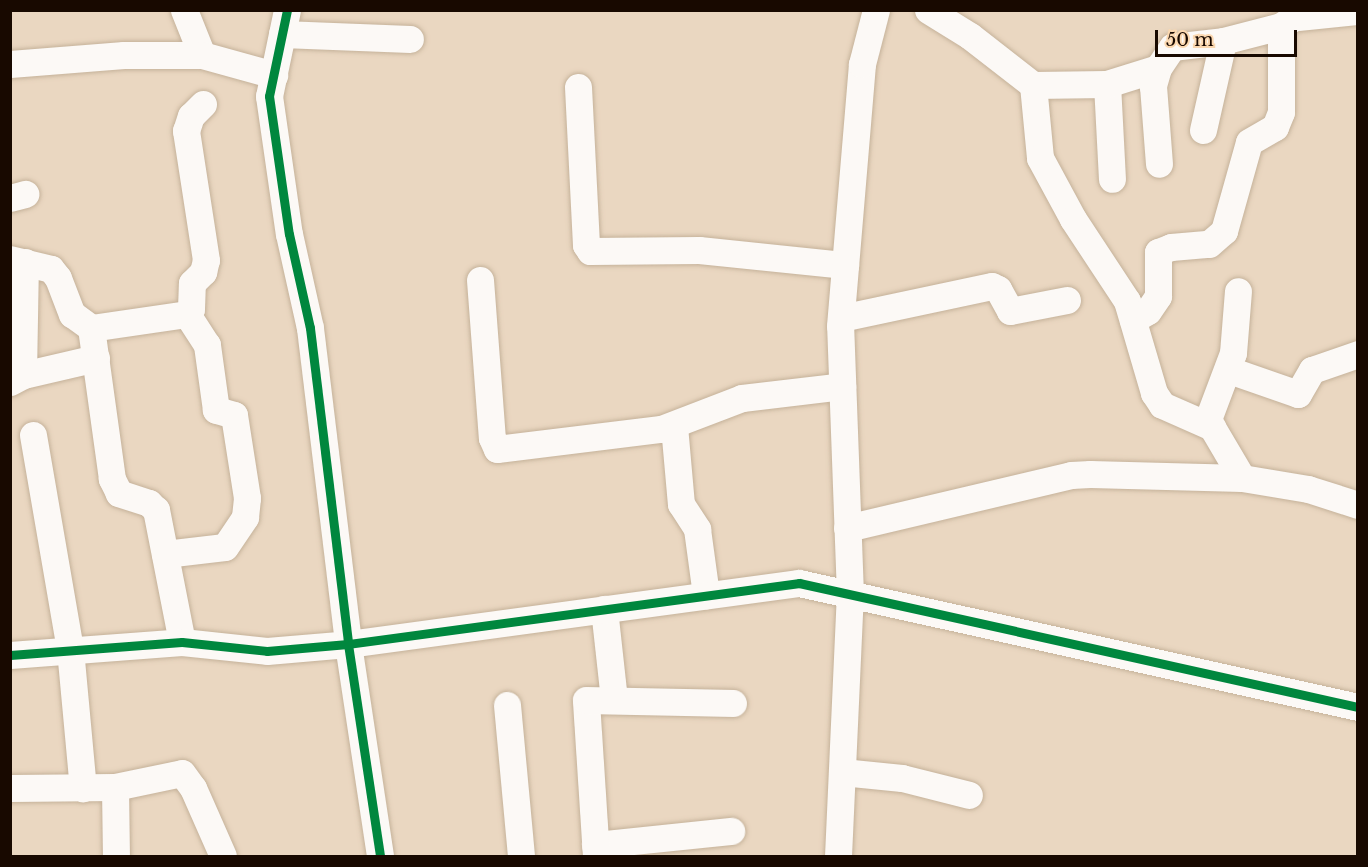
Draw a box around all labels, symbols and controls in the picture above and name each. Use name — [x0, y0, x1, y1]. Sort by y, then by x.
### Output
scale bar — [1158, 18, 1300, 56]
text: 50 m — [1166, 29, 1214, 51]

